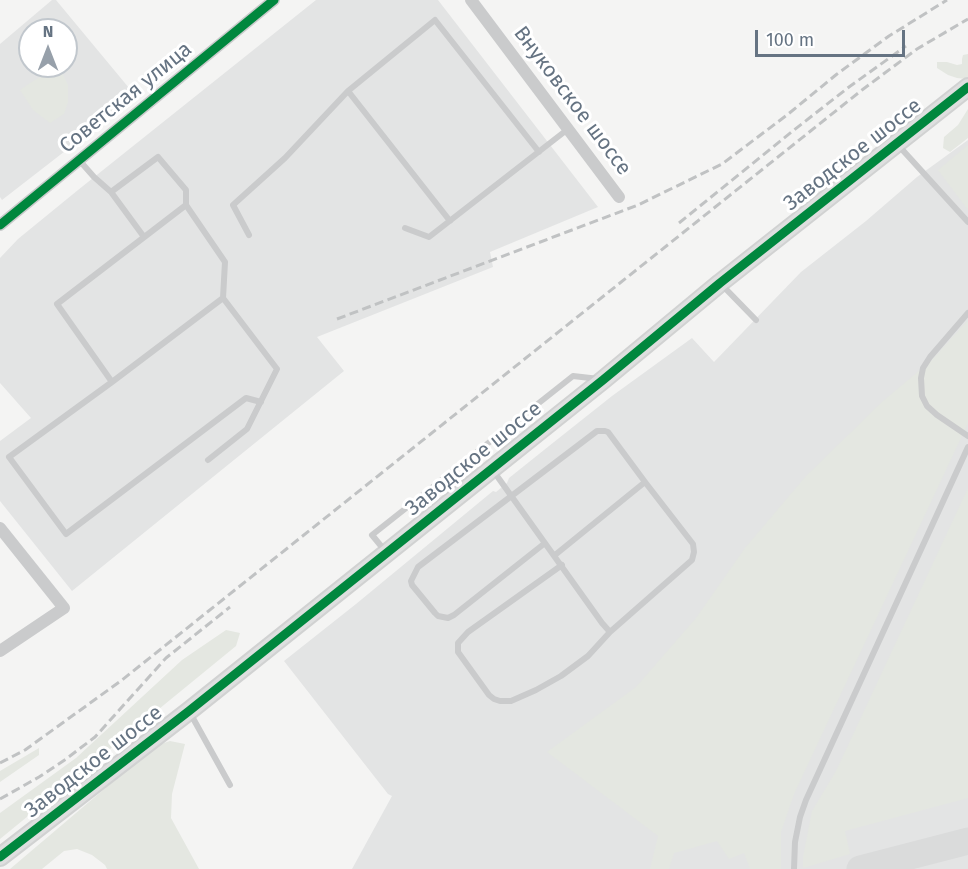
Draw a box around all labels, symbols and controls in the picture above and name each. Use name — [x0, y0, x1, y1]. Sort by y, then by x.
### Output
north arrow — [18, 18, 78, 78]
scale bar — [758, 18, 908, 56]
text: N — [43, 22, 53, 41]
street label: Внуковское шоссе — [508, 22, 636, 180]
text: 100 m — [766, 29, 814, 51]
street label: Советская улица — [55, 37, 197, 159]
street label: Заводское шоссе — [779, 93, 927, 217]
street label: Заводское шоссе — [401, 396, 547, 522]
street label: Заводское шоссе — [20, 700, 168, 824]

